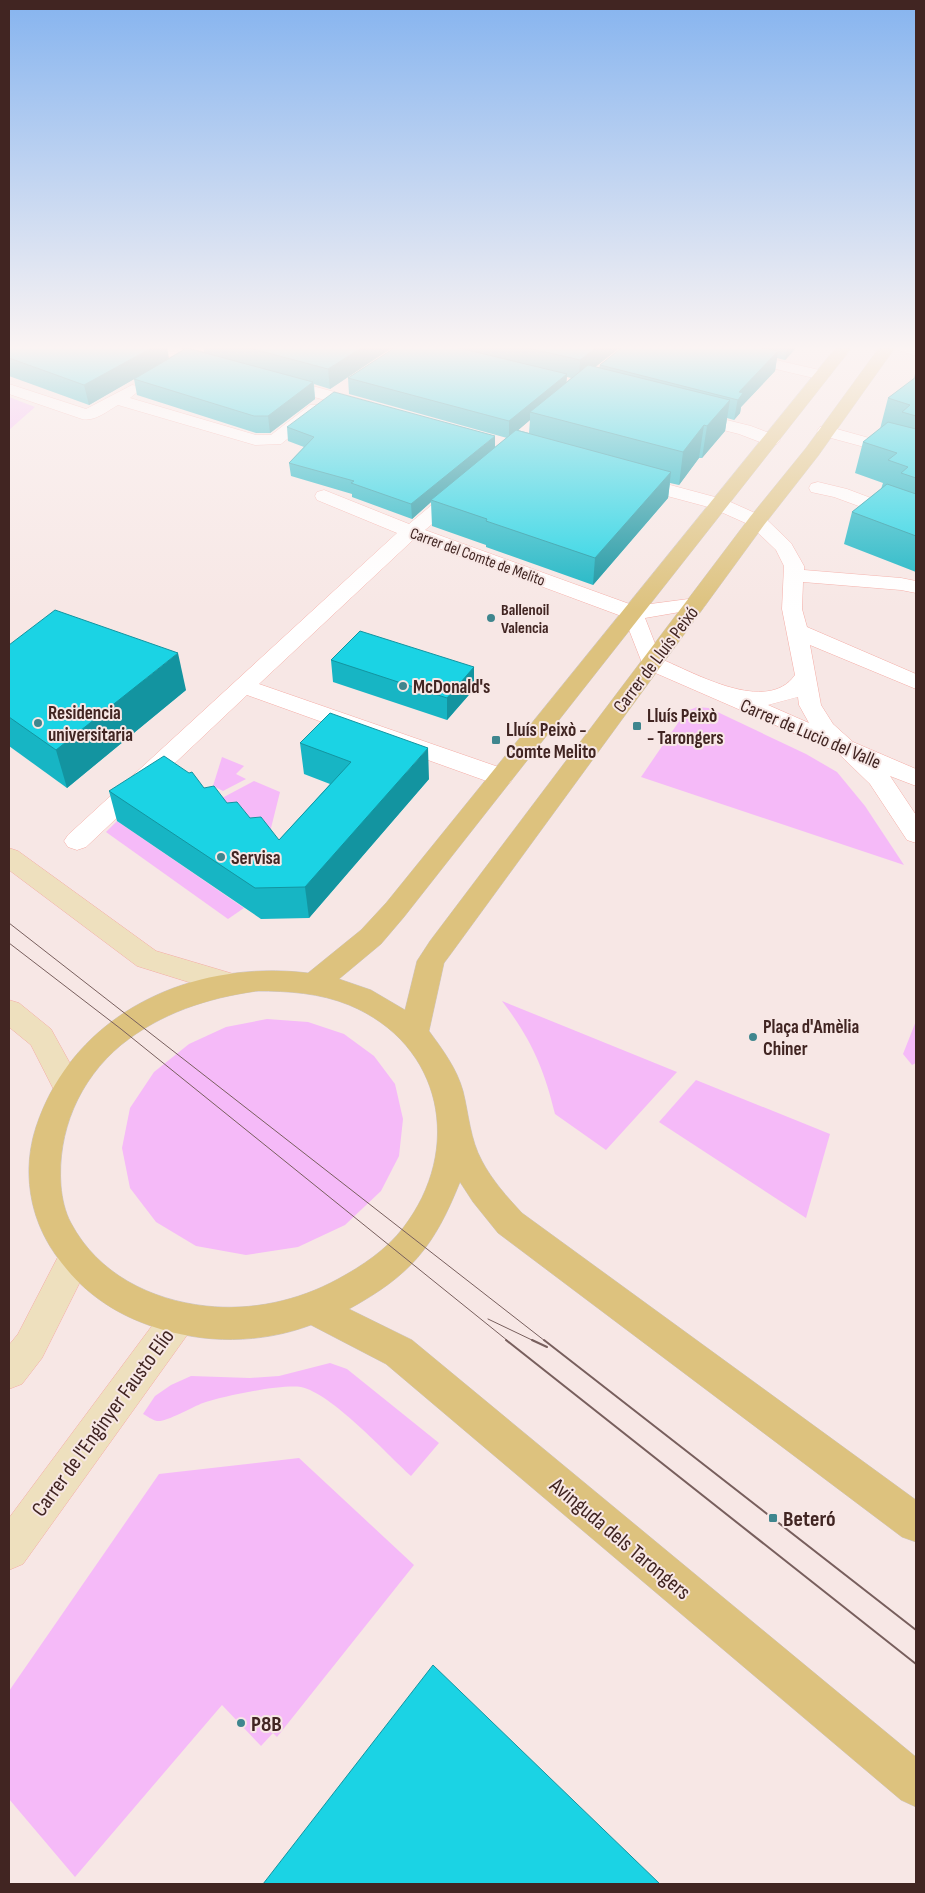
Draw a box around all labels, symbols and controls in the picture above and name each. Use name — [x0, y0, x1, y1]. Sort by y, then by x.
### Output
street label: Carrer del Comte de Melito — [407, 524, 548, 591]
place label: Ballenoil Valencia — [501, 601, 549, 638]
street label: Carrer de Lluís Peixó — [609, 602, 704, 718]
marker: Ballenoil Valencia — [485, 612, 497, 624]
place label: McDonald's — [413, 676, 490, 699]
marker: McDonald's — [397, 680, 409, 692]
street label: Carrer de Lucio del Valle — [737, 694, 884, 774]
place label: Residencia universitaria — [48, 702, 133, 747]
place label: Lluís Peixò - Tarongers — [647, 705, 724, 750]
marker: Residencia universitaria — [32, 717, 44, 729]
place label: Lluís Peixò - Comte Melito — [506, 719, 596, 764]
marker: Lluís Peixò - Tarongers — [631, 720, 643, 732]
marker: Lluís Peixò - Comte Melito — [490, 734, 502, 746]
place label: Servisa — [231, 847, 281, 870]
marker: Servisa — [215, 851, 227, 863]
place label: Plaça d'Amèlia Chiner — [763, 1016, 859, 1061]
marker: Plaça d'Amèlia Chiner — [747, 1031, 759, 1043]
street label: Carrer de l'Enginyer Fausto Elío — [26, 1324, 180, 1522]
street label: Avinguda dels Tarongers — [543, 1472, 696, 1606]
place label: Beteró — [783, 1506, 836, 1533]
marker: Beteró — [767, 1512, 779, 1524]
place label: P8B — [251, 1711, 282, 1738]
marker: P8B — [235, 1717, 247, 1729]

